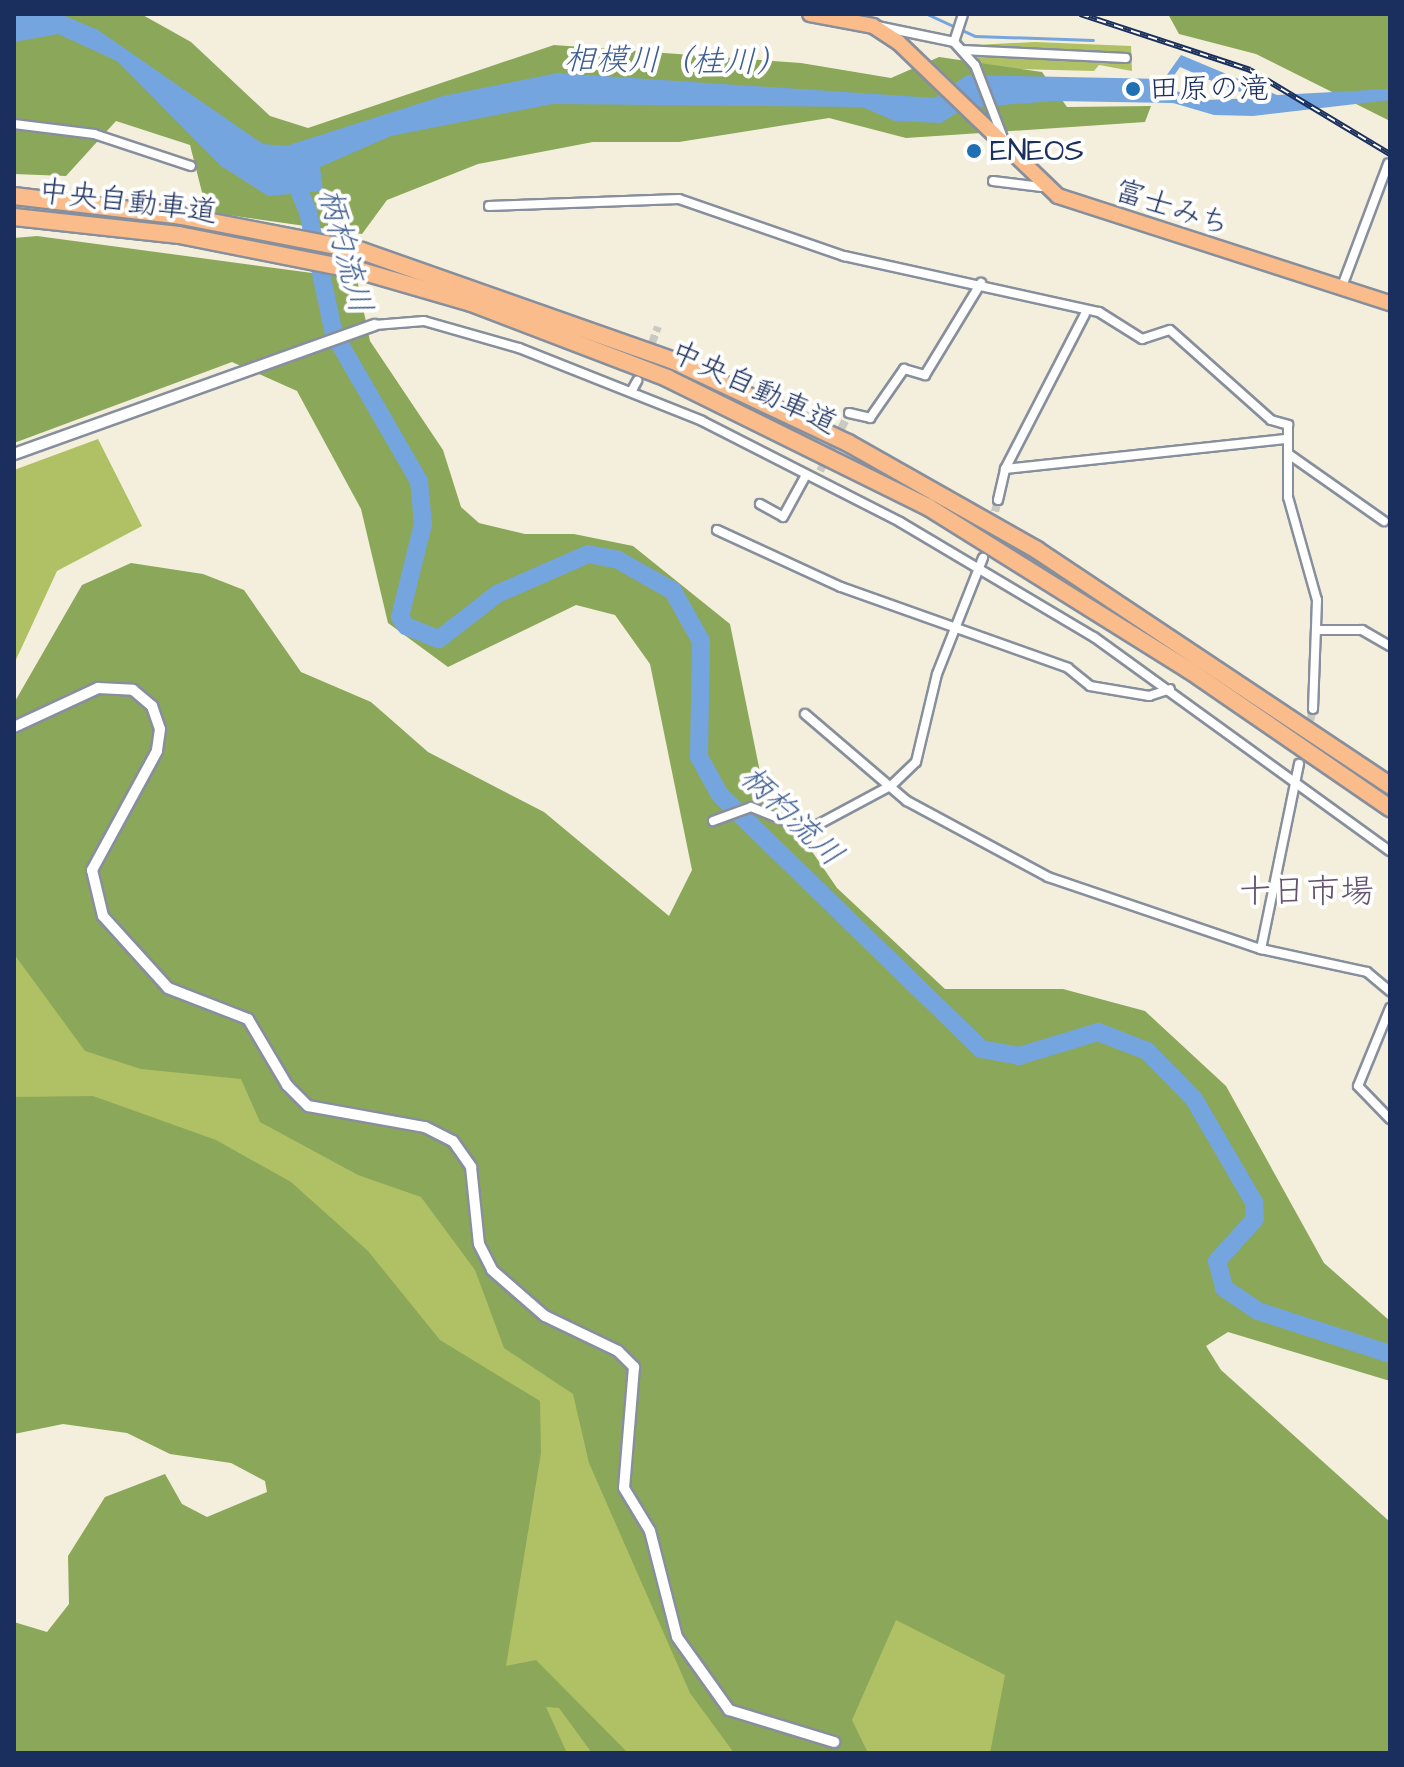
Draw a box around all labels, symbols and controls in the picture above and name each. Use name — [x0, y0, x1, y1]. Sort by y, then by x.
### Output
water label: 相模川（桂川） — [564, 41, 788, 83]
place label: 田原の滝 — [1149, 71, 1269, 107]
marker: 田原の滝 — [1124, 80, 1142, 98]
place label: ENEOS — [990, 133, 1084, 169]
marker: ENEOS — [965, 142, 983, 160]
street label: 富士みち — [1109, 172, 1235, 244]
street label: 中央自動車道 — [36, 173, 220, 231]
water label: 柄杓流川 — [309, 184, 379, 318]
street label: 中央自動車道 — [665, 334, 843, 442]
water label: 柄杓流川 — [732, 759, 850, 875]
district label: 十日市場 — [1238, 873, 1374, 913]

